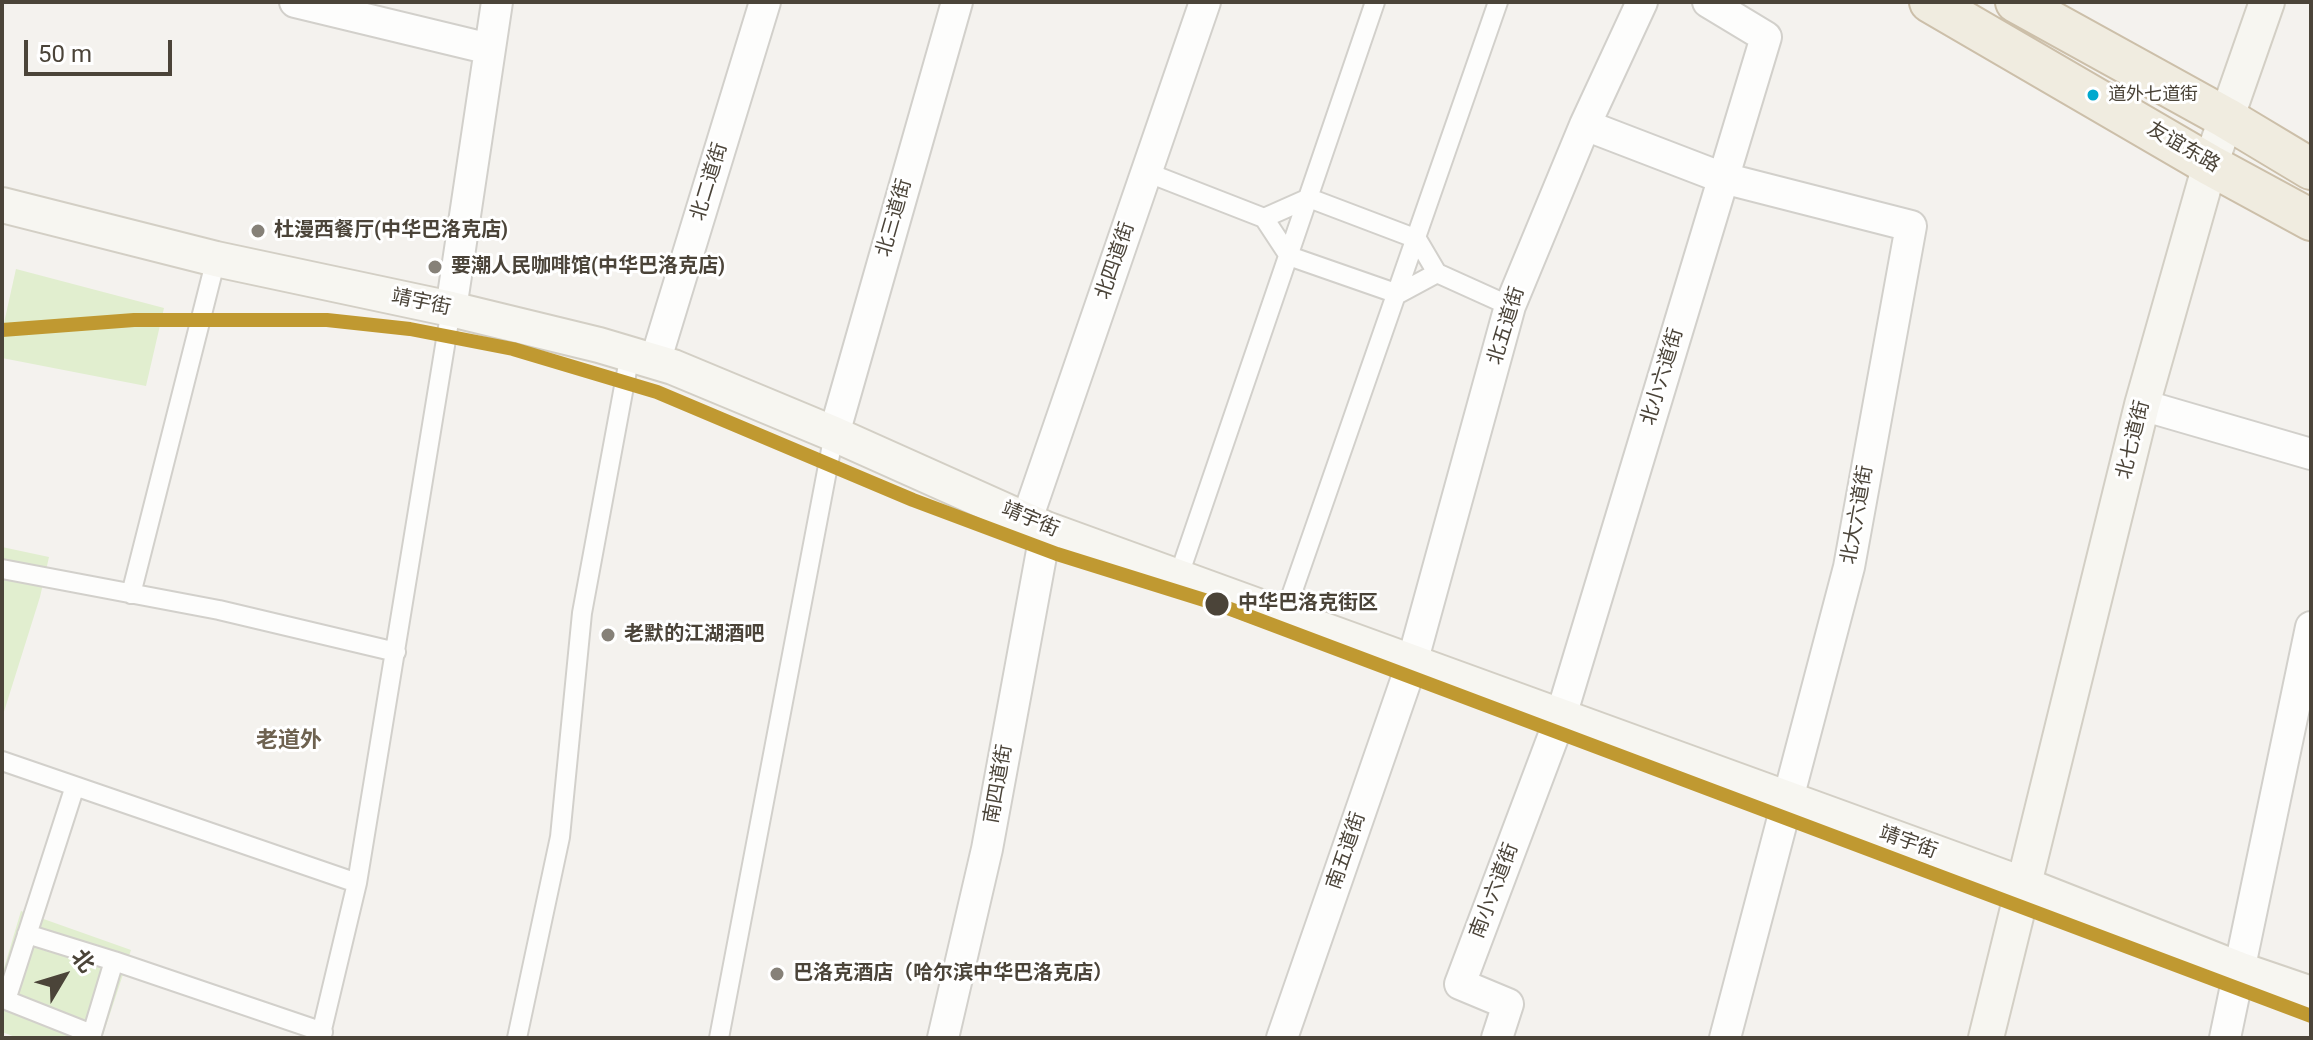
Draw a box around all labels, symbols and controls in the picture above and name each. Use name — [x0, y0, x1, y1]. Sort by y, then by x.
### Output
scale bar — [28, 24, 176, 74]
text: 50 m — [38, 40, 92, 68]
place label: 道外七道街 — [2108, 84, 2198, 106]
marker: 道外七道街 — [2085, 87, 2101, 103]
street label: 友谊东路 — [2142, 118, 2224, 178]
street label: 北二道街 — [687, 140, 733, 224]
street label: 北三道街 — [872, 176, 918, 260]
place label: 杜漫西餐厅(中华巴洛克店) — [274, 219, 508, 243]
street label: 北四道街 — [1092, 219, 1140, 303]
marker: 杜漫西餐厅(中华巴洛克店) — [249, 222, 267, 240]
place label: 要潮人民咖啡馆(中华巴洛克店) — [451, 255, 725, 279]
marker: 要潮人民咖啡馆(中华巴洛克店) — [426, 258, 444, 276]
street label: 北五道街 — [1484, 284, 1530, 368]
street label: 靖宇街 — [389, 285, 453, 321]
street label: 北小六道街 — [1637, 326, 1689, 428]
street label: 北七道街 — [2113, 398, 2155, 482]
street label: 北大六道街 — [1837, 464, 1879, 566]
street label: 靖宇街 — [998, 497, 1062, 543]
marker: 中华巴洛克街区 — [1203, 590, 1231, 618]
place label: 中华巴洛克街区 — [1238, 592, 1378, 616]
place label: 老默的江湖酒吧 — [624, 623, 764, 647]
marker: 老默的江湖酒吧 — [599, 626, 617, 644]
district label: 老道外 — [256, 728, 322, 754]
street label: 南四道街 — [980, 743, 1018, 825]
street label: 南五道街 — [1323, 809, 1371, 893]
street label: 靖宇街 — [1876, 821, 1940, 865]
street label: 南小六道街 — [1466, 840, 1524, 942]
north arrow — [24, 936, 104, 1016]
text: 北 — [67, 945, 100, 977]
place label: 巴洛克酒店（哈尔滨中华巴洛克店） — [793, 962, 1113, 986]
marker: 巴洛克酒店（哈尔滨中华巴洛克店） — [768, 965, 786, 983]

